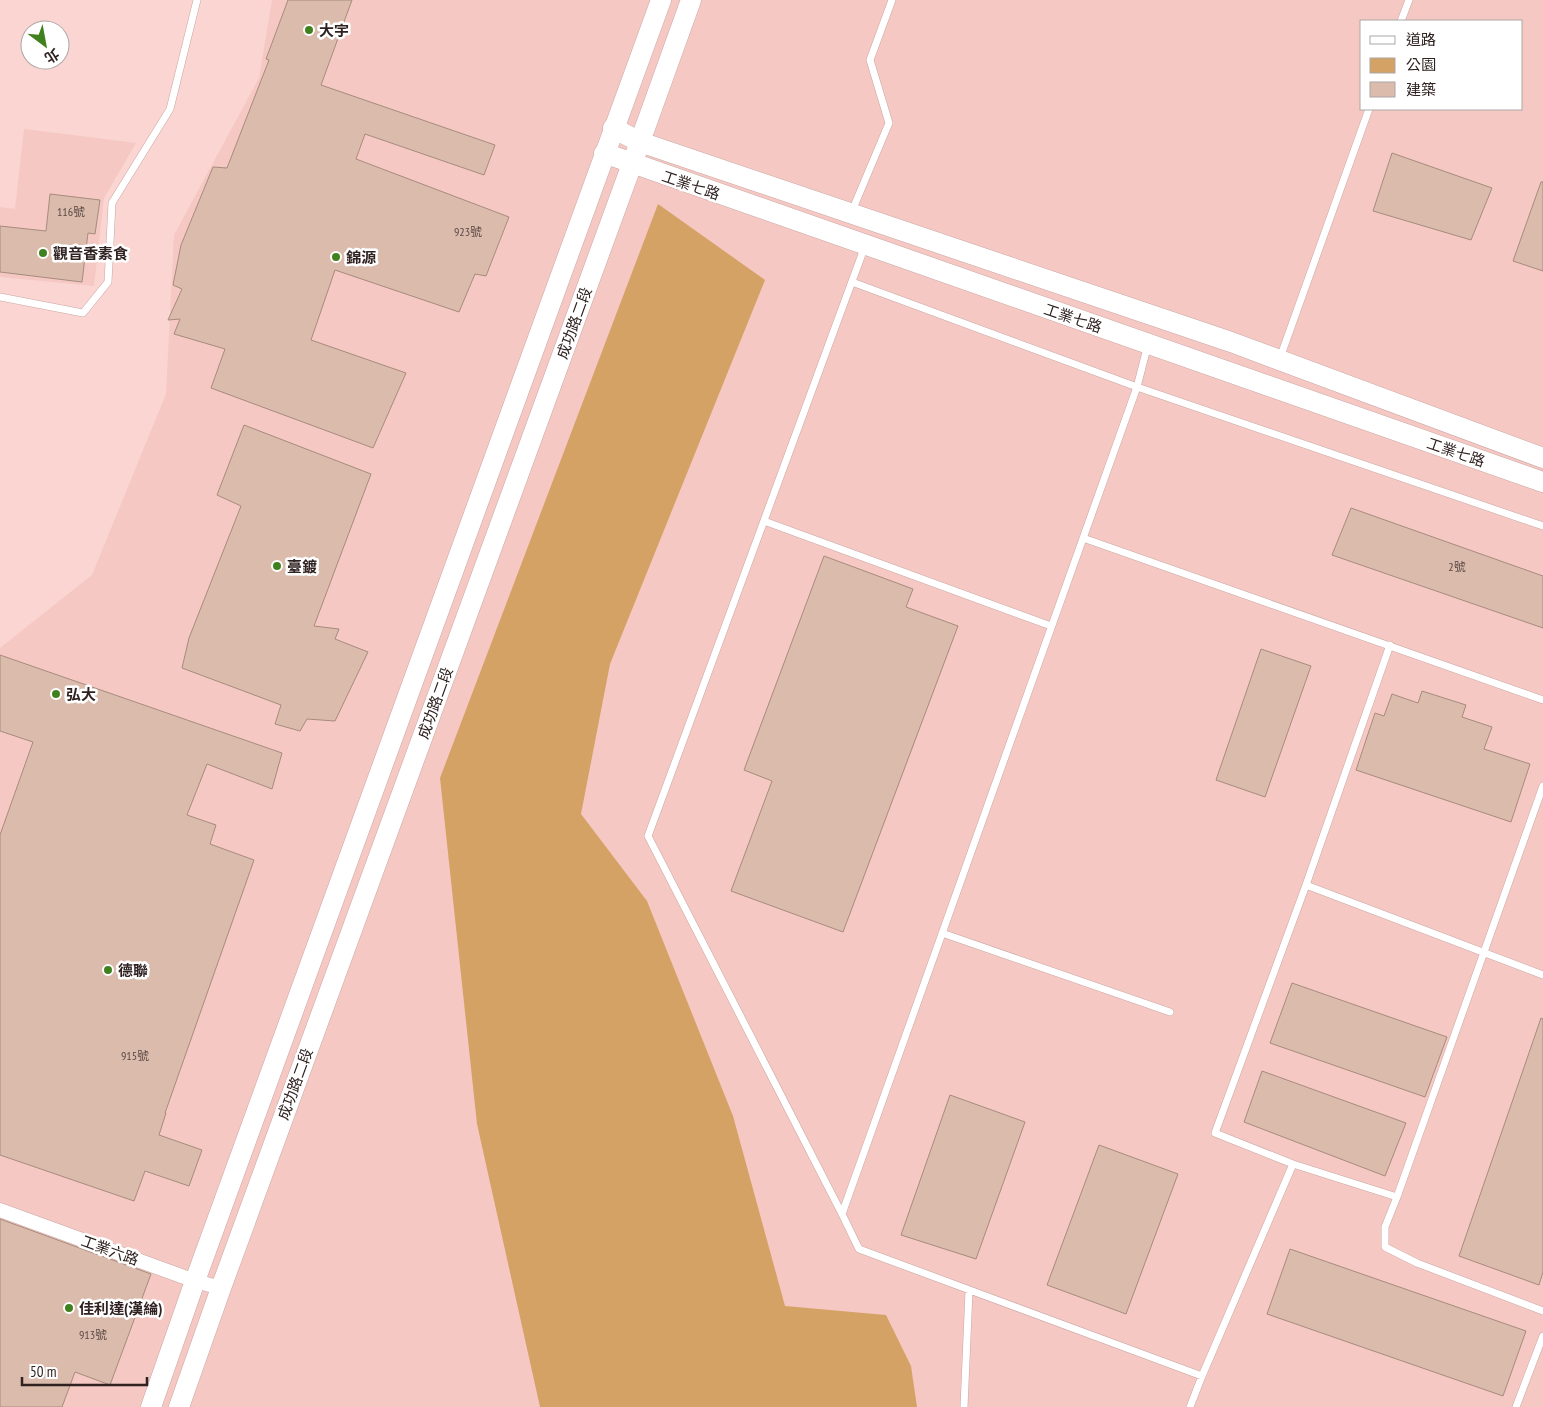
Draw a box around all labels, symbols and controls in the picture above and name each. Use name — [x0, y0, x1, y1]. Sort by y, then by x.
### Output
north arrow — [20, 20, 70, 70]
legend — [1360, 20, 1523, 110]
place label: 大宇 — [319, 21, 349, 40]
marker: 大宇 — [303, 24, 315, 36]
text: 道路 — [1406, 30, 1436, 49]
text: 北 — [41, 45, 63, 67]
text: 公園 — [1406, 55, 1436, 74]
text: 建築 — [1406, 80, 1436, 99]
street label: 工業七路 — [660, 166, 722, 204]
house number: 116號 — [57, 204, 85, 219]
house number: 923號 — [454, 224, 482, 239]
place label: 觀音香素食 — [53, 244, 128, 263]
marker: 觀音香素食 — [37, 247, 49, 259]
place label: 錦源 — [346, 248, 376, 267]
marker: 錦源 — [330, 251, 342, 263]
street label: 成功路二段 — [552, 285, 596, 361]
street label: 工業七路 — [1042, 299, 1104, 337]
street label: 工業七路 — [1425, 433, 1487, 471]
place label: 臺鍍 — [287, 557, 317, 576]
house number: 2號 — [1448, 559, 1466, 574]
marker: 臺鍍 — [271, 560, 283, 572]
street label: 成功路二段 — [413, 665, 457, 741]
place label: 弘大 — [66, 685, 96, 704]
marker: 弘大 — [50, 688, 62, 700]
place label: 德聯 — [118, 961, 148, 980]
marker: 德聯 — [102, 964, 114, 976]
street label: 成功路二段 — [273, 1046, 317, 1122]
house number: 915號 — [121, 1048, 149, 1063]
street label: 工業六路 — [79, 1231, 141, 1269]
place label: 佳利達(漢綸) — [79, 1299, 162, 1318]
marker: 佳利達(漢綸) — [63, 1302, 75, 1314]
house number: 913號 — [79, 1327, 107, 1342]
scale bar — [22, 1354, 148, 1386]
text: 50 m — [30, 1362, 56, 1381]

